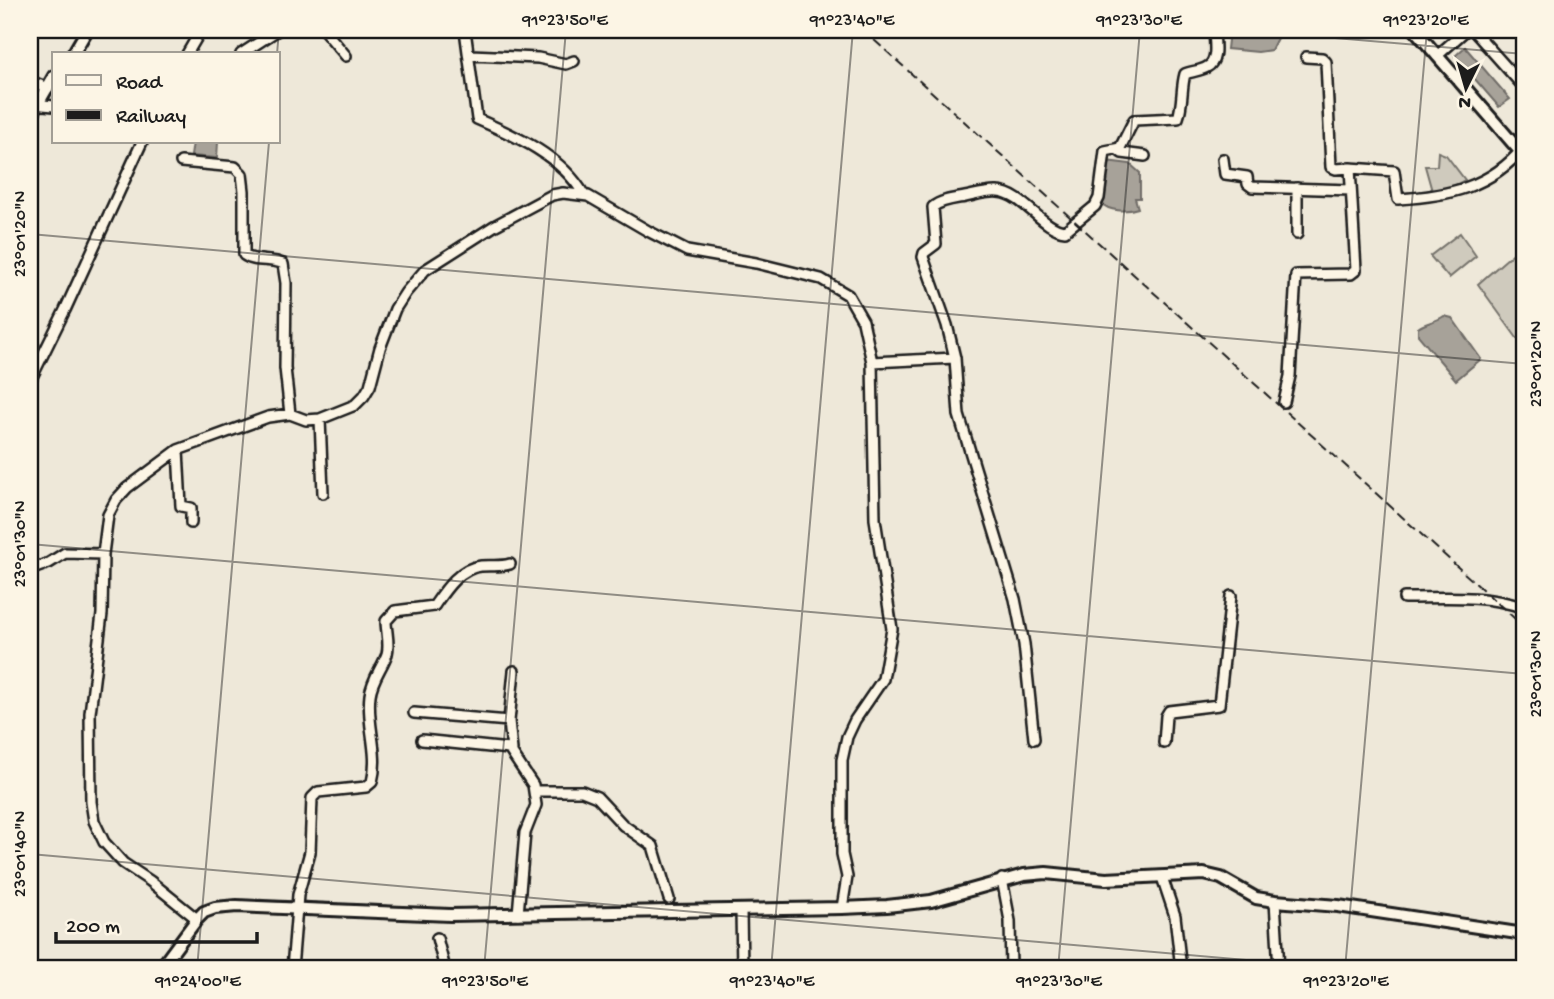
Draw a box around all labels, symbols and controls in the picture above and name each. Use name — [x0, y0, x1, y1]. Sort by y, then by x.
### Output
text: 91°23'50"E — [521, 11, 609, 32]
text: 91°23'40"E — [809, 11, 895, 32]
text: 91°23'30"E — [1095, 11, 1182, 32]
text: 91°23'20"E — [1383, 11, 1469, 32]
legend — [52, 52, 280, 144]
north arrow — [1432, 52, 1502, 122]
text: Road — [116, 72, 164, 97]
text: N — [1458, 89, 1472, 113]
text: Railway — [116, 106, 186, 131]
text: 23°01'20"N — [11, 191, 32, 277]
text: 23°01'20"N — [1527, 321, 1548, 407]
text: 23°01'30"N — [11, 500, 32, 588]
text: 23°01'30"N — [1527, 630, 1548, 718]
text: 23°01'40"N — [11, 811, 32, 897]
scale bar — [56, 901, 257, 945]
text: 200 m — [66, 916, 120, 941]
text: 91°24'00"E — [154, 972, 241, 993]
text: 91°23'50"E — [441, 972, 529, 993]
text: 91°23'40"E — [729, 972, 815, 993]
text: 91°23'30"E — [1015, 972, 1102, 993]
text: 91°23'20"E — [1303, 972, 1389, 993]

